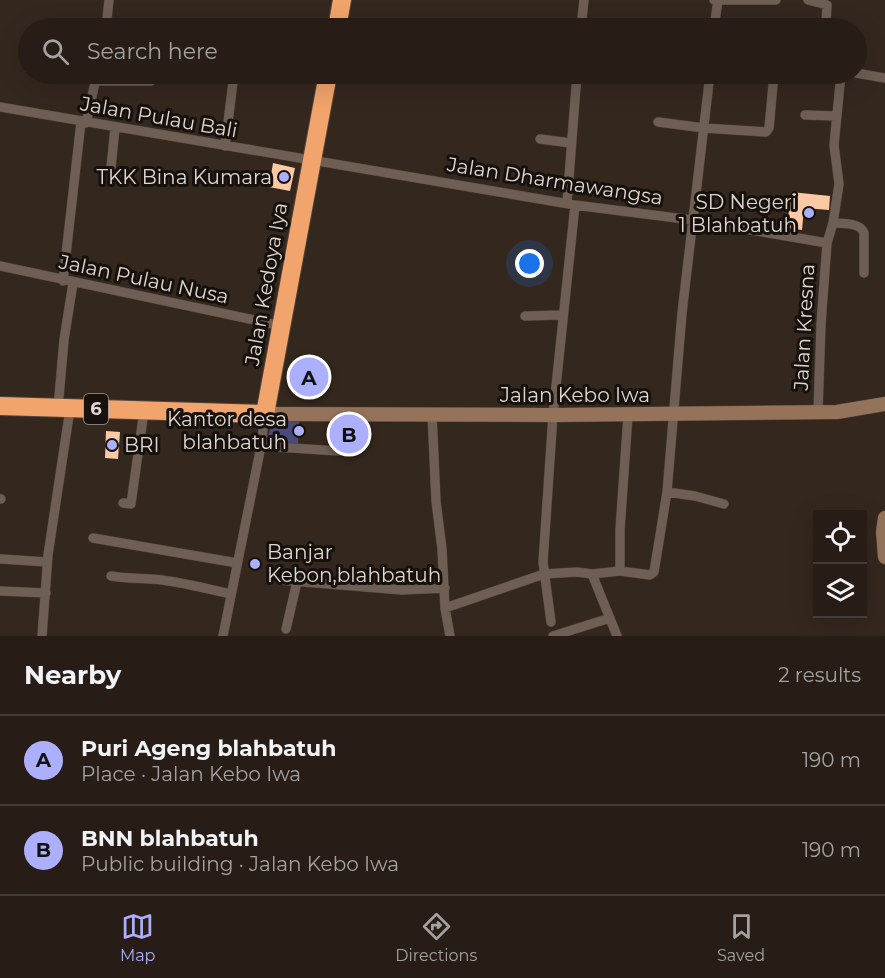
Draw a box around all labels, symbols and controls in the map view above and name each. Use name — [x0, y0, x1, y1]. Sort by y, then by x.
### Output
search box — [18, 18, 867, 84]
icon: search — [39, 35, 72, 68]
text: Search here — [87, 38, 218, 65]
street label: Jalan Pulau Bali — [78, 91, 239, 143]
street label: Jalan Dharmawangsa — [444, 152, 665, 210]
place label: TKK Bina Kumara — [97, 165, 272, 189]
marker: TKK Bina Kumara — [277, 170, 291, 184]
place label: SD Negeri 1 Blahbatuh — [678, 190, 797, 237]
street label: Jalan Kedoya Iya — [240, 201, 292, 368]
marker: SD Negeri 1 Blahbatuh — [802, 206, 816, 220]
street label: Jalan Pulau Nusa — [56, 249, 231, 309]
your location — [515, 249, 544, 278]
street label: Jalan Kresna — [789, 263, 819, 392]
pin: A — [290, 354, 328, 400]
street label: Jalan Kebo Iwa — [499, 383, 650, 407]
road number: 6 — [84, 394, 108, 424]
place label: Kantor desa blahbatuh — [167, 407, 287, 454]
pin: B — [330, 412, 368, 456]
marker: Kantor desa blahbatuh — [292, 424, 306, 438]
place label: BRI — [124, 433, 160, 457]
marker: BRI — [105, 438, 119, 452]
map controls — [813, 510, 867, 618]
button: locate — [813, 510, 867, 564]
place label: Banjar Kebon,blahbatuh — [267, 540, 441, 587]
marker: Banjar Kebon,blahbatuh — [248, 557, 262, 571]
button: layers — [813, 564, 867, 618]
text: Nearby — [24, 659, 121, 691]
text: 2 results — [778, 663, 861, 687]
text: Puri Ageng blahbatuh — [81, 735, 336, 762]
text: A — [36, 748, 51, 772]
text: 190 m — [802, 748, 861, 772]
text: Place · Jalan Kebo Iwa — [81, 762, 301, 786]
text: BNN blahbatuh — [81, 825, 259, 852]
text: B — [36, 838, 51, 862]
text: 190 m — [802, 838, 861, 862]
text: Public building · Jalan Kebo Iwa — [81, 852, 399, 876]
tab: Map — [120, 910, 155, 965]
tab: Directions — [395, 910, 477, 965]
tab: Saved — [717, 910, 765, 965]

